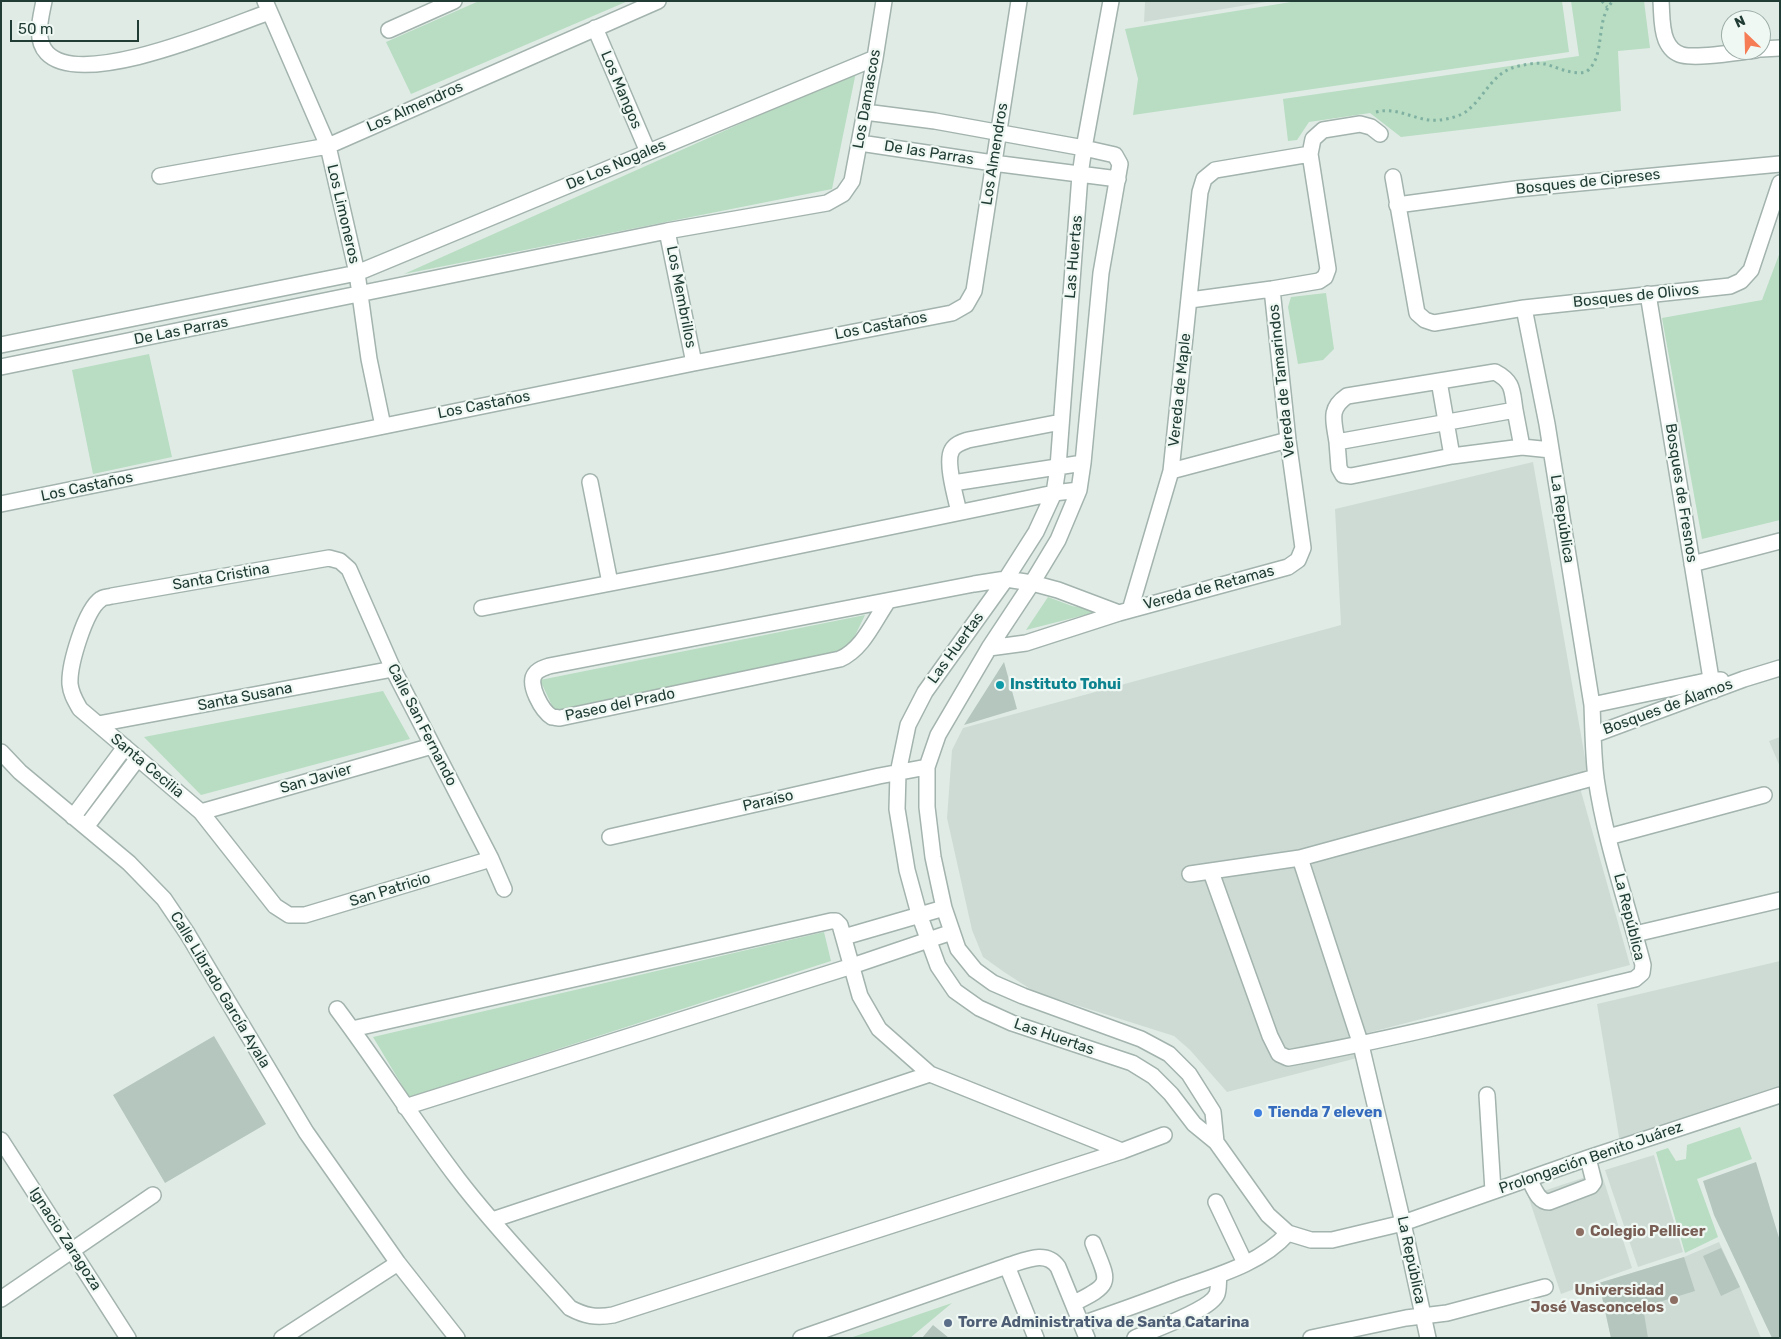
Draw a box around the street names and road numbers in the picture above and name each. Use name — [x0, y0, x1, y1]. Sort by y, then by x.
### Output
street label: Los Mangos — [597, 48, 645, 132]
street label: Los Damascos — [849, 48, 885, 150]
street label: Los Almendros — [364, 78, 466, 136]
street label: Los Almendros — [978, 101, 1012, 207]
street label: De Los Nogales — [563, 136, 669, 194]
street label: De las Parras — [883, 137, 975, 169]
street label: Los Limoneros — [323, 163, 363, 265]
street label: Bosques de Cipreses — [1515, 165, 1661, 199]
street label: Las Huertas — [1061, 215, 1087, 299]
street label: Los Membrillos — [662, 244, 700, 350]
street label: Bosques de Olivos — [1572, 280, 1700, 312]
street label: Vereda de Tamarindos — [1265, 303, 1299, 459]
street label: Los Castaños — [833, 308, 929, 344]
street label: De Las Parras — [132, 313, 230, 349]
street label: Vereda de Maple — [1165, 332, 1195, 448]
street label: Los Castaños — [436, 387, 532, 423]
street label: Bosques de Fresnos — [1661, 422, 1701, 564]
street label: Los Castaños — [39, 468, 135, 506]
street label: La República — [1546, 474, 1578, 564]
street label: Santa Cristina — [171, 560, 271, 594]
street label: Vereda de Retamas — [1142, 562, 1276, 614]
street label: Las Huertas — [924, 609, 988, 687]
street label: Calle San Fernando — [383, 661, 461, 789]
street label: Bosques de Álamos — [1601, 675, 1735, 739]
street label: Santa Susana — [196, 679, 294, 715]
street label: Paseo del Prado — [563, 685, 677, 725]
street label: Santa Cecilia — [107, 730, 187, 802]
street label: San Javier — [278, 760, 354, 798]
street label: Paraíso — [741, 786, 795, 816]
street label: San Patricio — [347, 869, 433, 911]
street label: La República — [1609, 872, 1649, 962]
street label: Calle Librado García Ayala — [166, 908, 274, 1072]
street label: Las Huertas — [1012, 1015, 1096, 1059]
street label: Prolongación Benito Juárez — [1497, 1118, 1685, 1198]
street label: Ignacio Zaragoza — [25, 1184, 105, 1294]
street label: La República — [1393, 1214, 1429, 1306]

